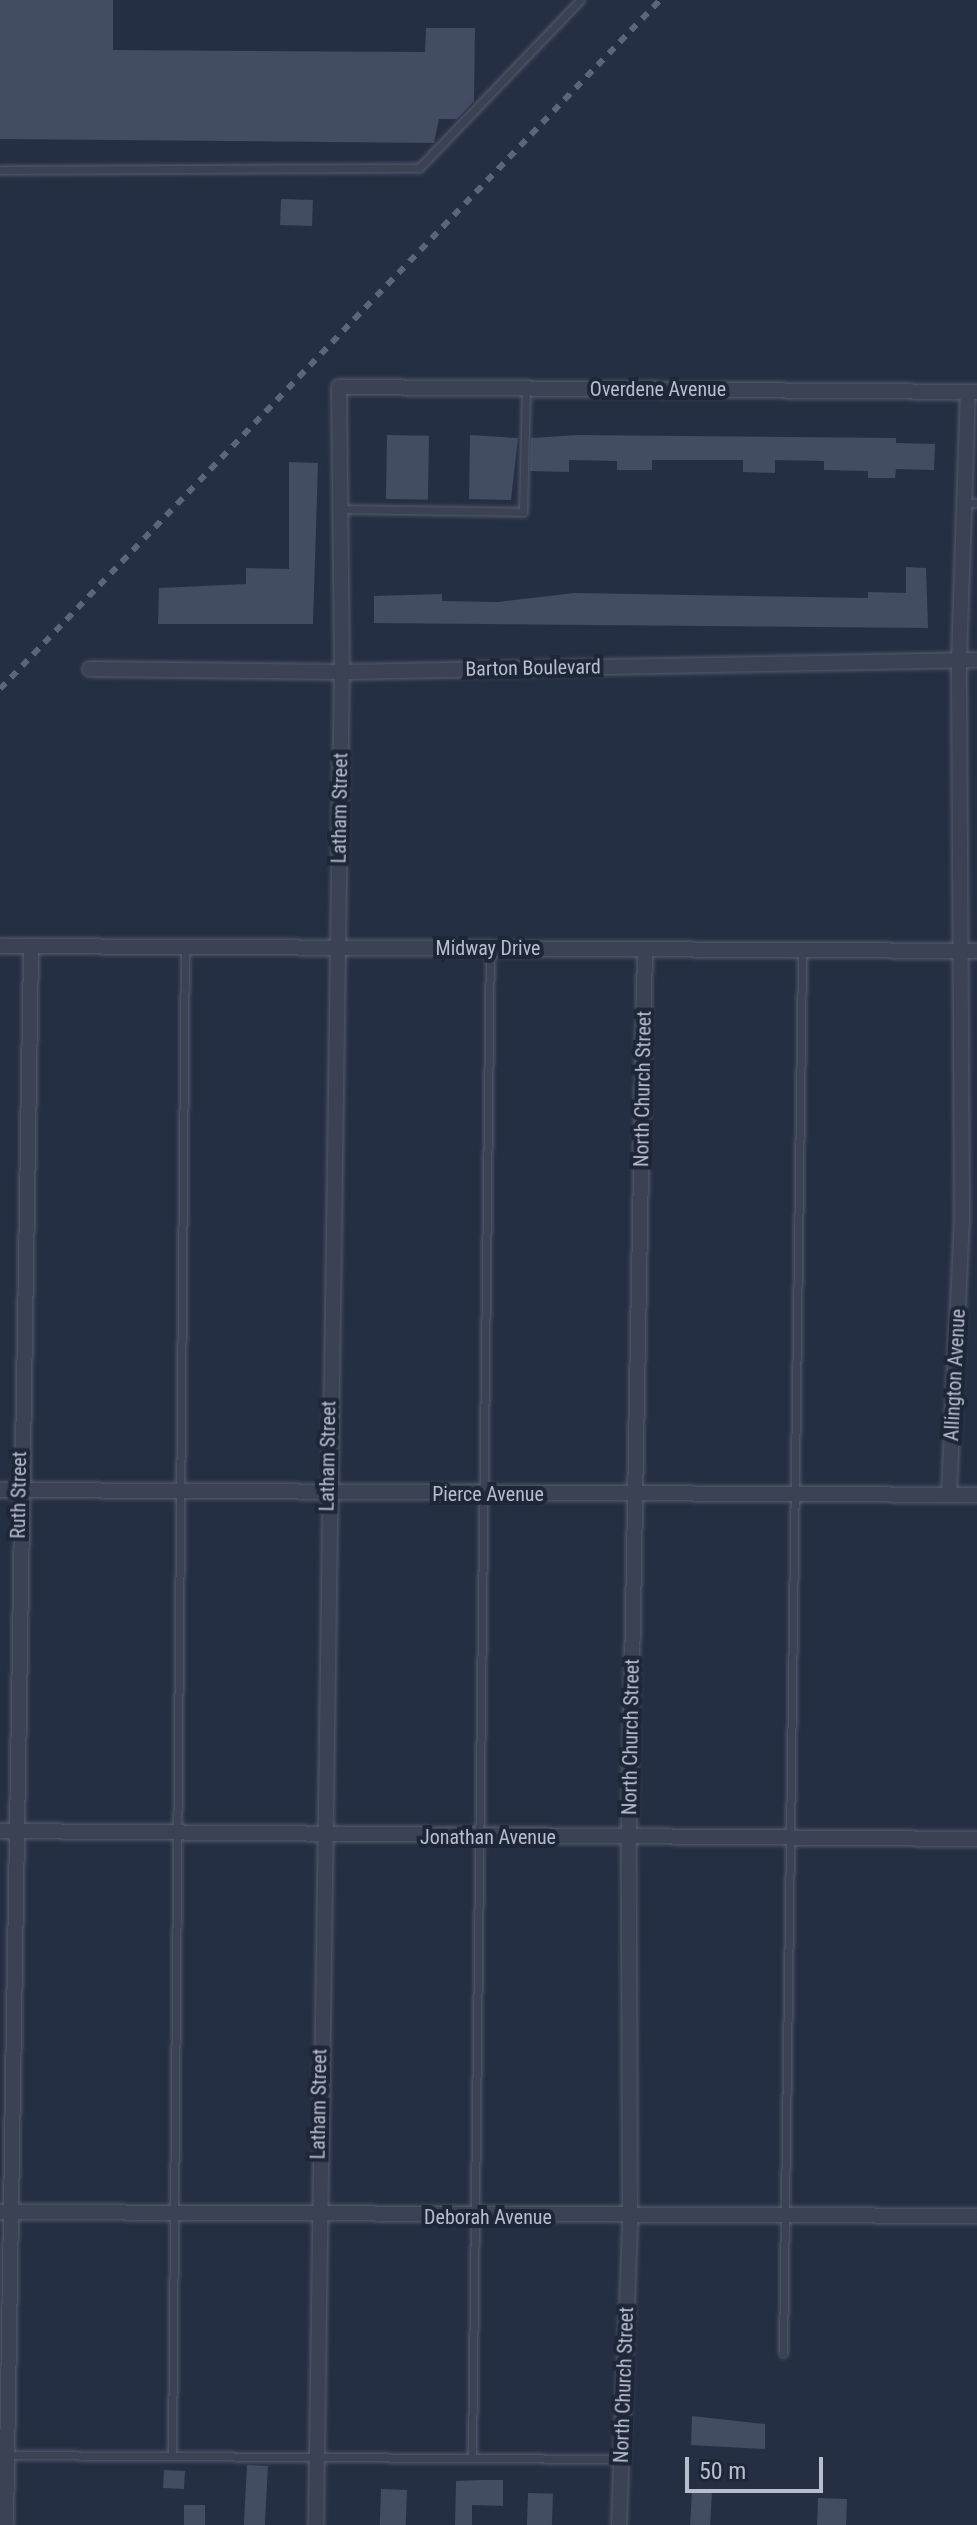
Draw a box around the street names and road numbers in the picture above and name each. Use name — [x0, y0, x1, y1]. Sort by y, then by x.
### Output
street label: Overdene Avenue — [590, 377, 726, 401]
street label: Barton Boulevard — [465, 655, 601, 681]
street label: Latham Street — [327, 752, 353, 864]
street label: Midway Drive — [436, 936, 540, 960]
street label: North Church Street — [630, 1011, 656, 1167]
street label: Allington Avenue — [940, 1308, 970, 1442]
street label: Latham Street — [315, 1400, 341, 1512]
street label: Ruth Street — [6, 1451, 32, 1539]
street label: Pierce Avenue — [432, 1482, 544, 1506]
street label: North Church Street — [618, 1659, 644, 1815]
street label: Jonathan Avenue — [420, 1825, 556, 1849]
street label: Latham Street — [306, 2048, 332, 2160]
street label: Deborah Avenue — [424, 2205, 552, 2229]
street label: North Church Street — [609, 2307, 639, 2463]

